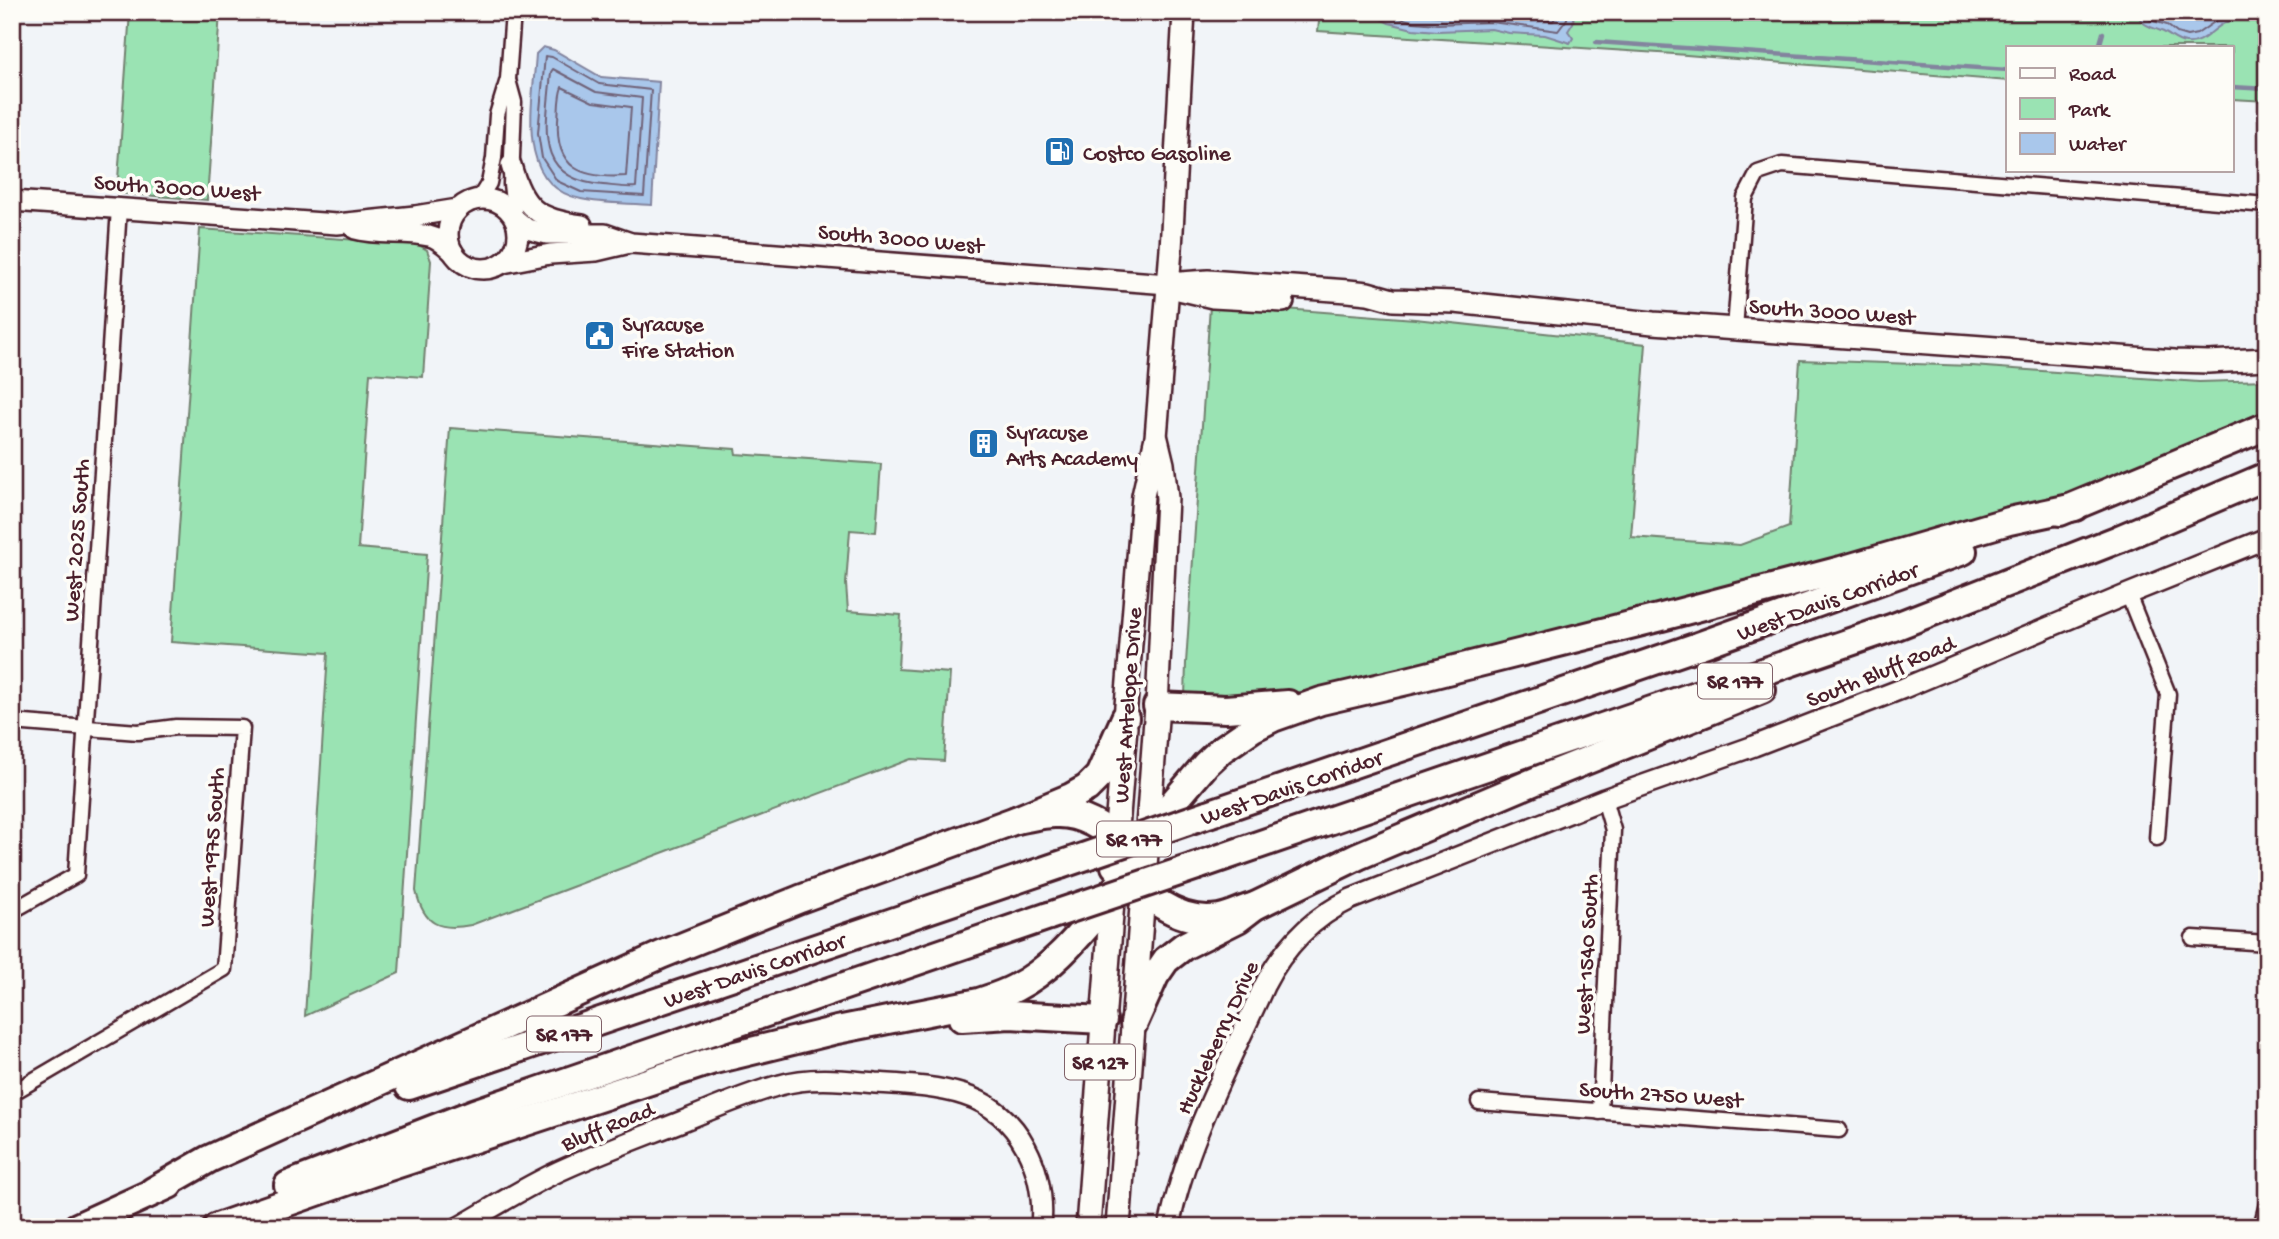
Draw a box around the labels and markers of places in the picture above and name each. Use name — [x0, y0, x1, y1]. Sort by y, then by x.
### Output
fuel station icon: Costco Gasoline — [1043, 135, 1077, 169]
place label: Costco Gasoline — [1083, 142, 1232, 169]
place label: Syracuse Fire Station — [621, 313, 734, 366]
public building icon: Syracuse Fire Station — [582, 319, 616, 353]
place label: Syracuse Arts Academy — [1006, 421, 1138, 474]
building icon: Syracuse Arts Academy — [966, 427, 1000, 461]

